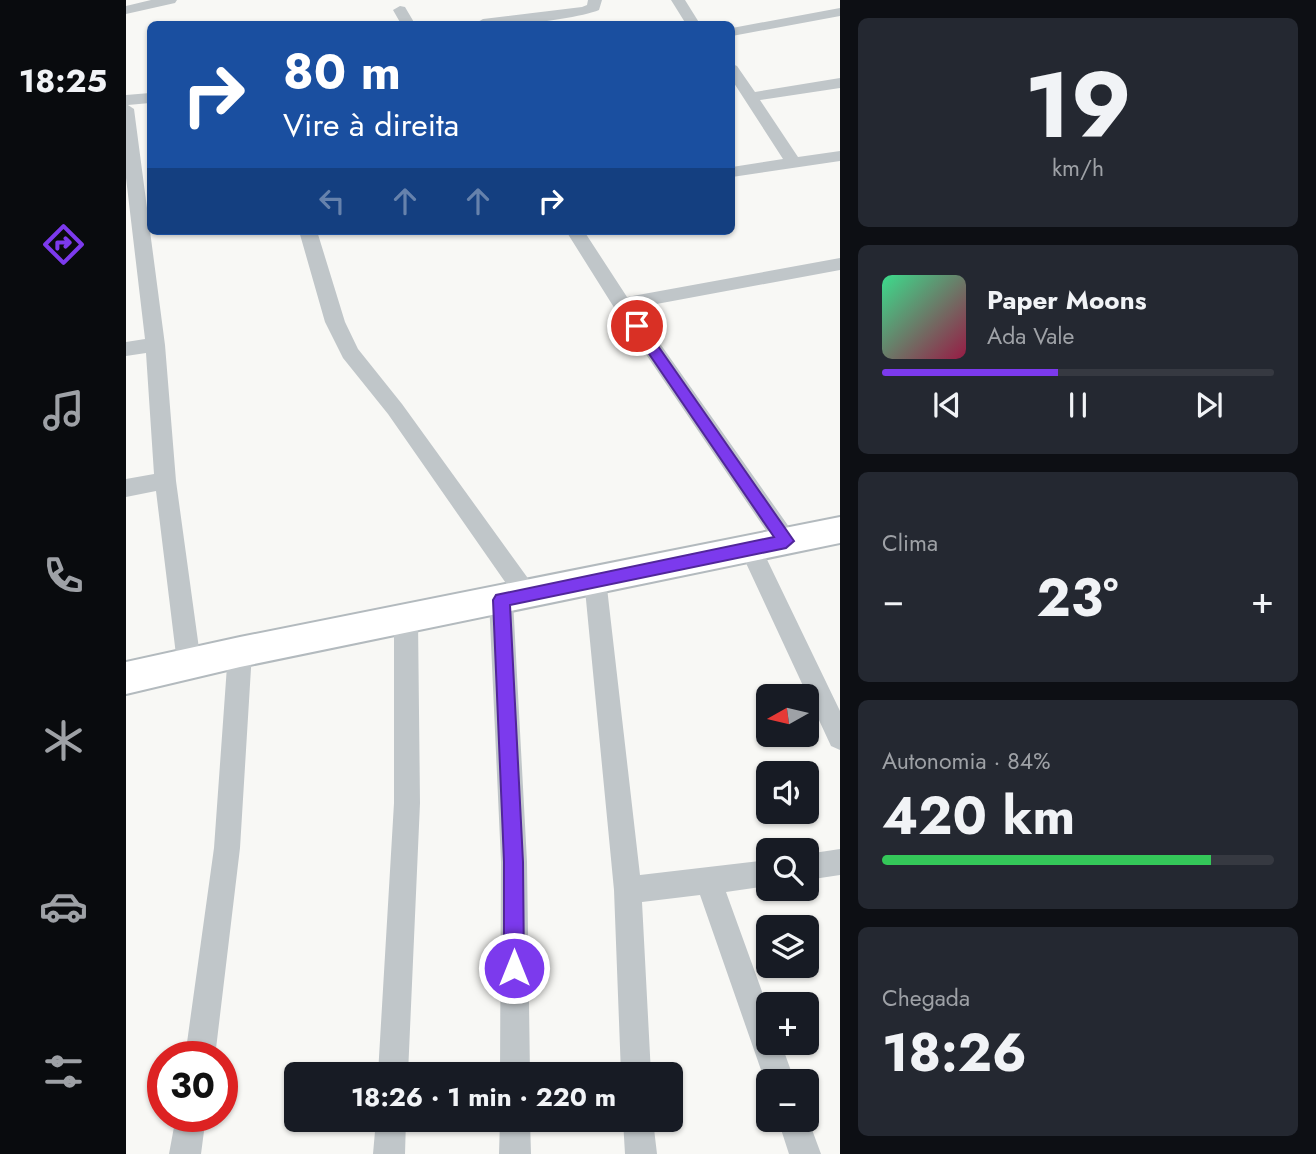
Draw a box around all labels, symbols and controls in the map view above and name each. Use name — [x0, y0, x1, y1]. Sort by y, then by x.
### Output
text: 80 m — [283, 37, 401, 107]
text: 19 — [1024, 40, 1132, 171]
icon: right — [168, 49, 259, 140]
text: 18:25 — [19, 58, 107, 104]
text: Vire à direita — [283, 102, 459, 148]
text: km/h — [1052, 151, 1104, 185]
icon: left — [313, 182, 351, 220]
icon: ahead — [386, 182, 424, 220]
icon: ahead — [459, 182, 497, 220]
icon: right — [532, 182, 570, 220]
icon: directions — [39, 220, 88, 269]
text: Paper Moons — [987, 281, 1147, 319]
pin — [607, 296, 667, 356]
icon: arrive — [618, 307, 656, 345]
text: Ada Vale — [987, 319, 1074, 353]
icon: music — [39, 386, 88, 435]
icon: previous — [928, 386, 966, 424]
icon: pause — [1059, 386, 1097, 424]
icon: next — [1190, 386, 1228, 424]
text: Clima — [882, 526, 938, 560]
icon: phone — [39, 551, 88, 600]
text: 23° — [1037, 560, 1118, 636]
text: − — [882, 572, 904, 627]
text: + — [1251, 572, 1274, 627]
north arrow — [756, 684, 819, 747]
map controls — [756, 684, 819, 1132]
icon: climate — [39, 716, 88, 765]
text: Autonomia · 84% — [882, 744, 1050, 778]
button: sound — [756, 761, 819, 824]
text: 420 km — [882, 778, 1075, 854]
button: search — [756, 838, 819, 901]
icon: car — [39, 882, 88, 931]
button: layers — [756, 915, 819, 978]
position arrow — [477, 931, 551, 1005]
text: Chegada — [882, 981, 970, 1015]
button: + — [756, 992, 819, 1055]
text: 18:26 — [882, 1015, 1027, 1091]
speed limit sign: 30 — [147, 1041, 238, 1132]
icon: filters — [39, 1047, 88, 1096]
button: − — [756, 1069, 819, 1132]
text: 18:26 · 1 min · 220 m — [351, 1078, 616, 1116]

